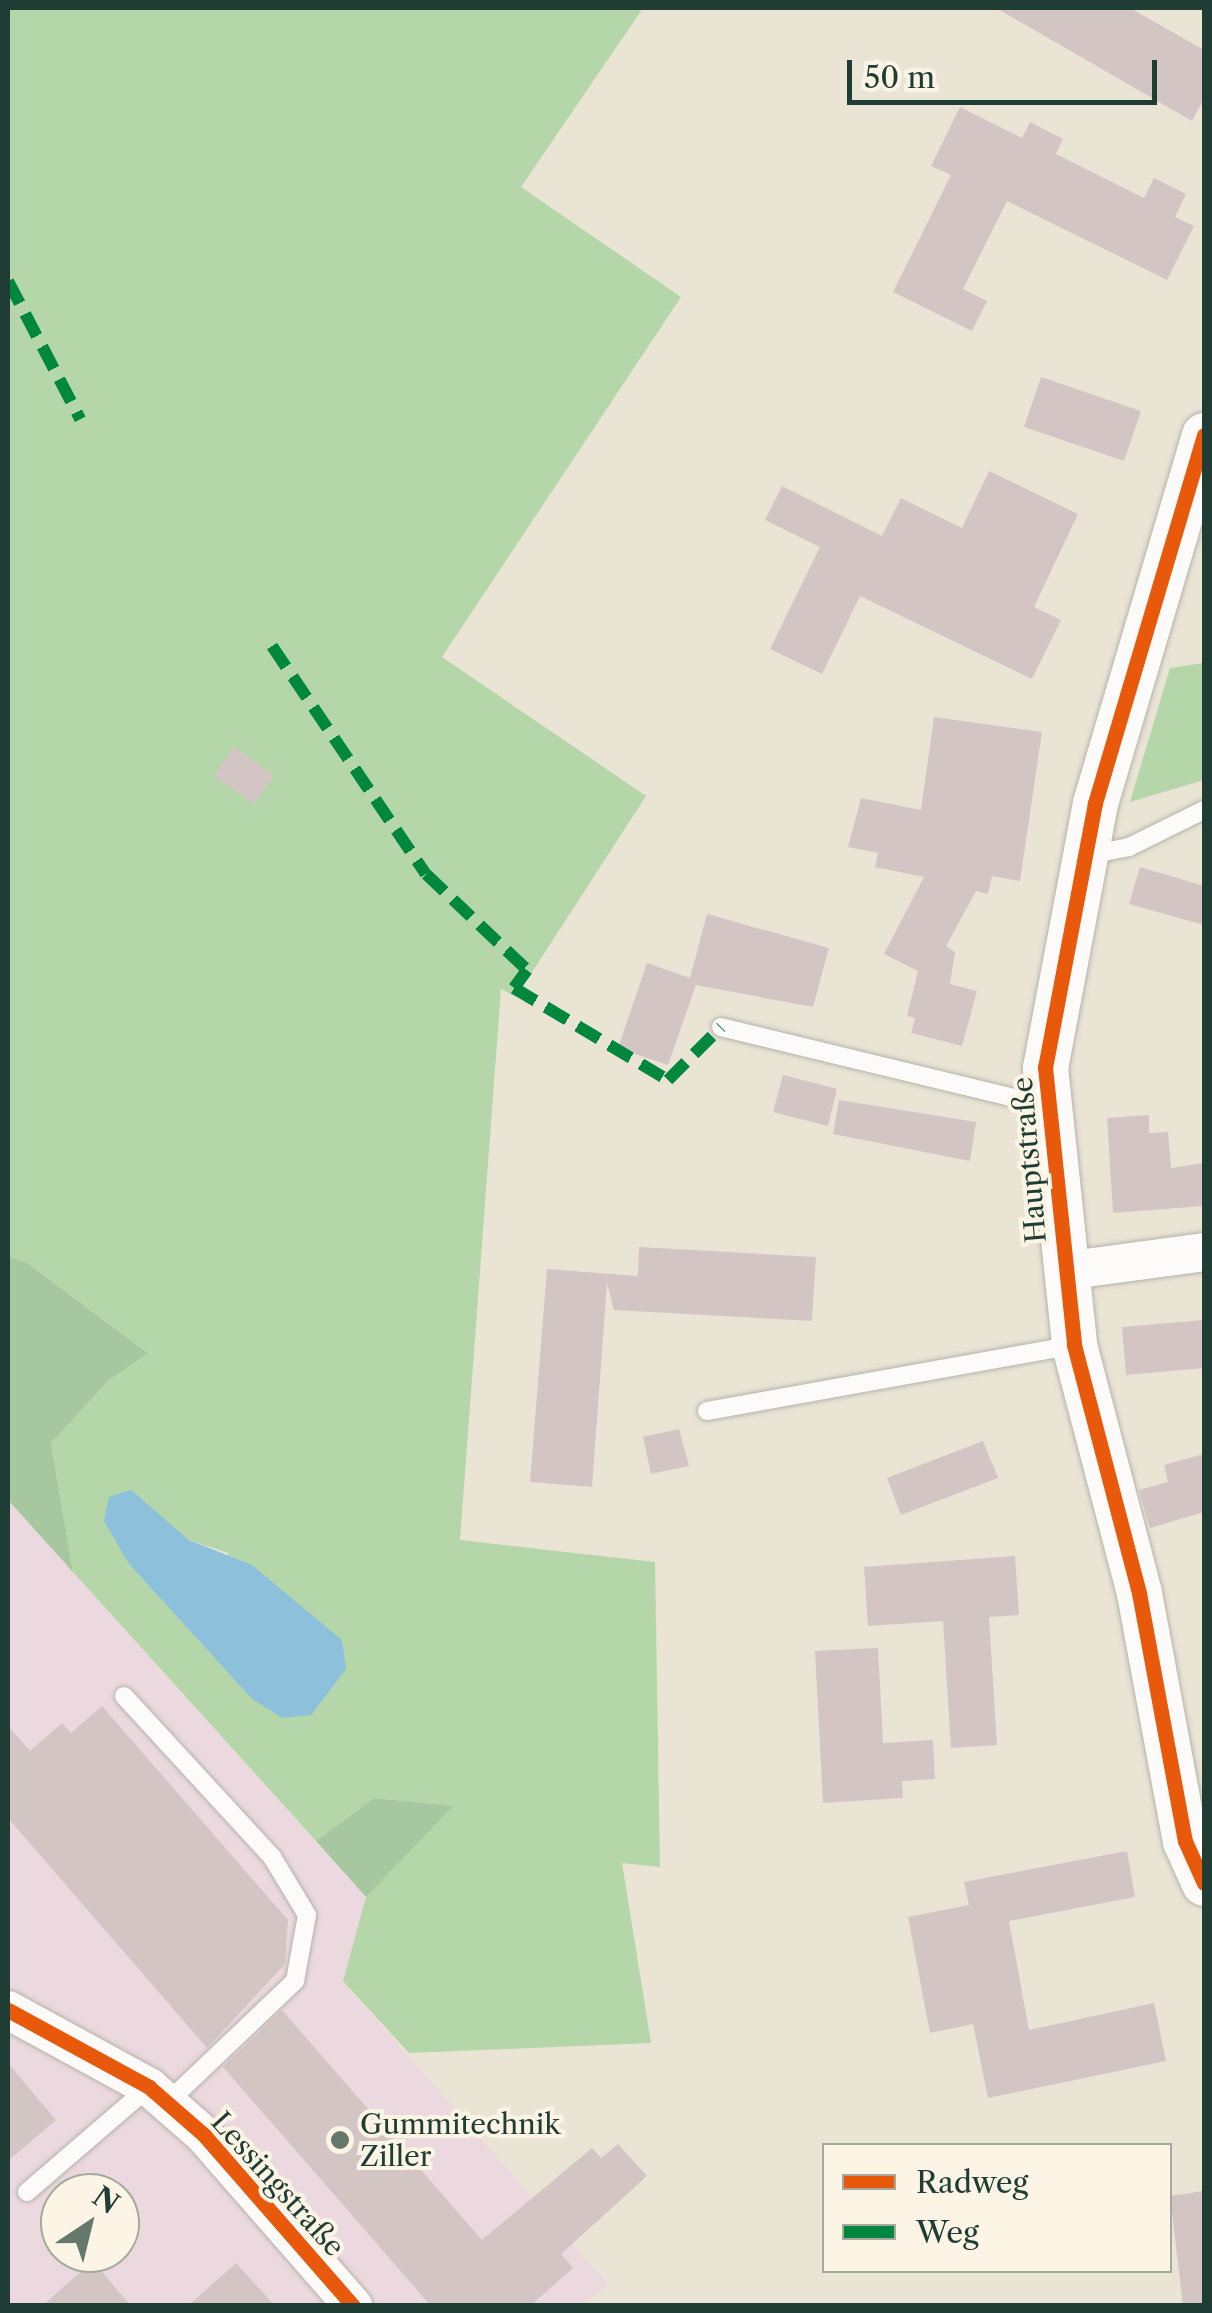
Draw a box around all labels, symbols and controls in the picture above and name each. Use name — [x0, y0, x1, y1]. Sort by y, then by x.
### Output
scale bar — [852, 40, 1162, 102]
text: 50 m — [864, 59, 935, 96]
street label: Hauptstraße — [1005, 1076, 1053, 1244]
street label: Lessingstraße — [204, 2105, 352, 2263]
place label: Gummitechnik Ziller — [360, 2107, 561, 2173]
marker: Gummitechnik Ziller — [329, 2129, 351, 2151]
legend — [822, 2143, 1172, 2273]
text: Radweg — [916, 2164, 1028, 2201]
north arrow — [40, 2173, 140, 2273]
text: N — [86, 2179, 126, 2221]
text: Weg — [916, 2214, 979, 2251]

